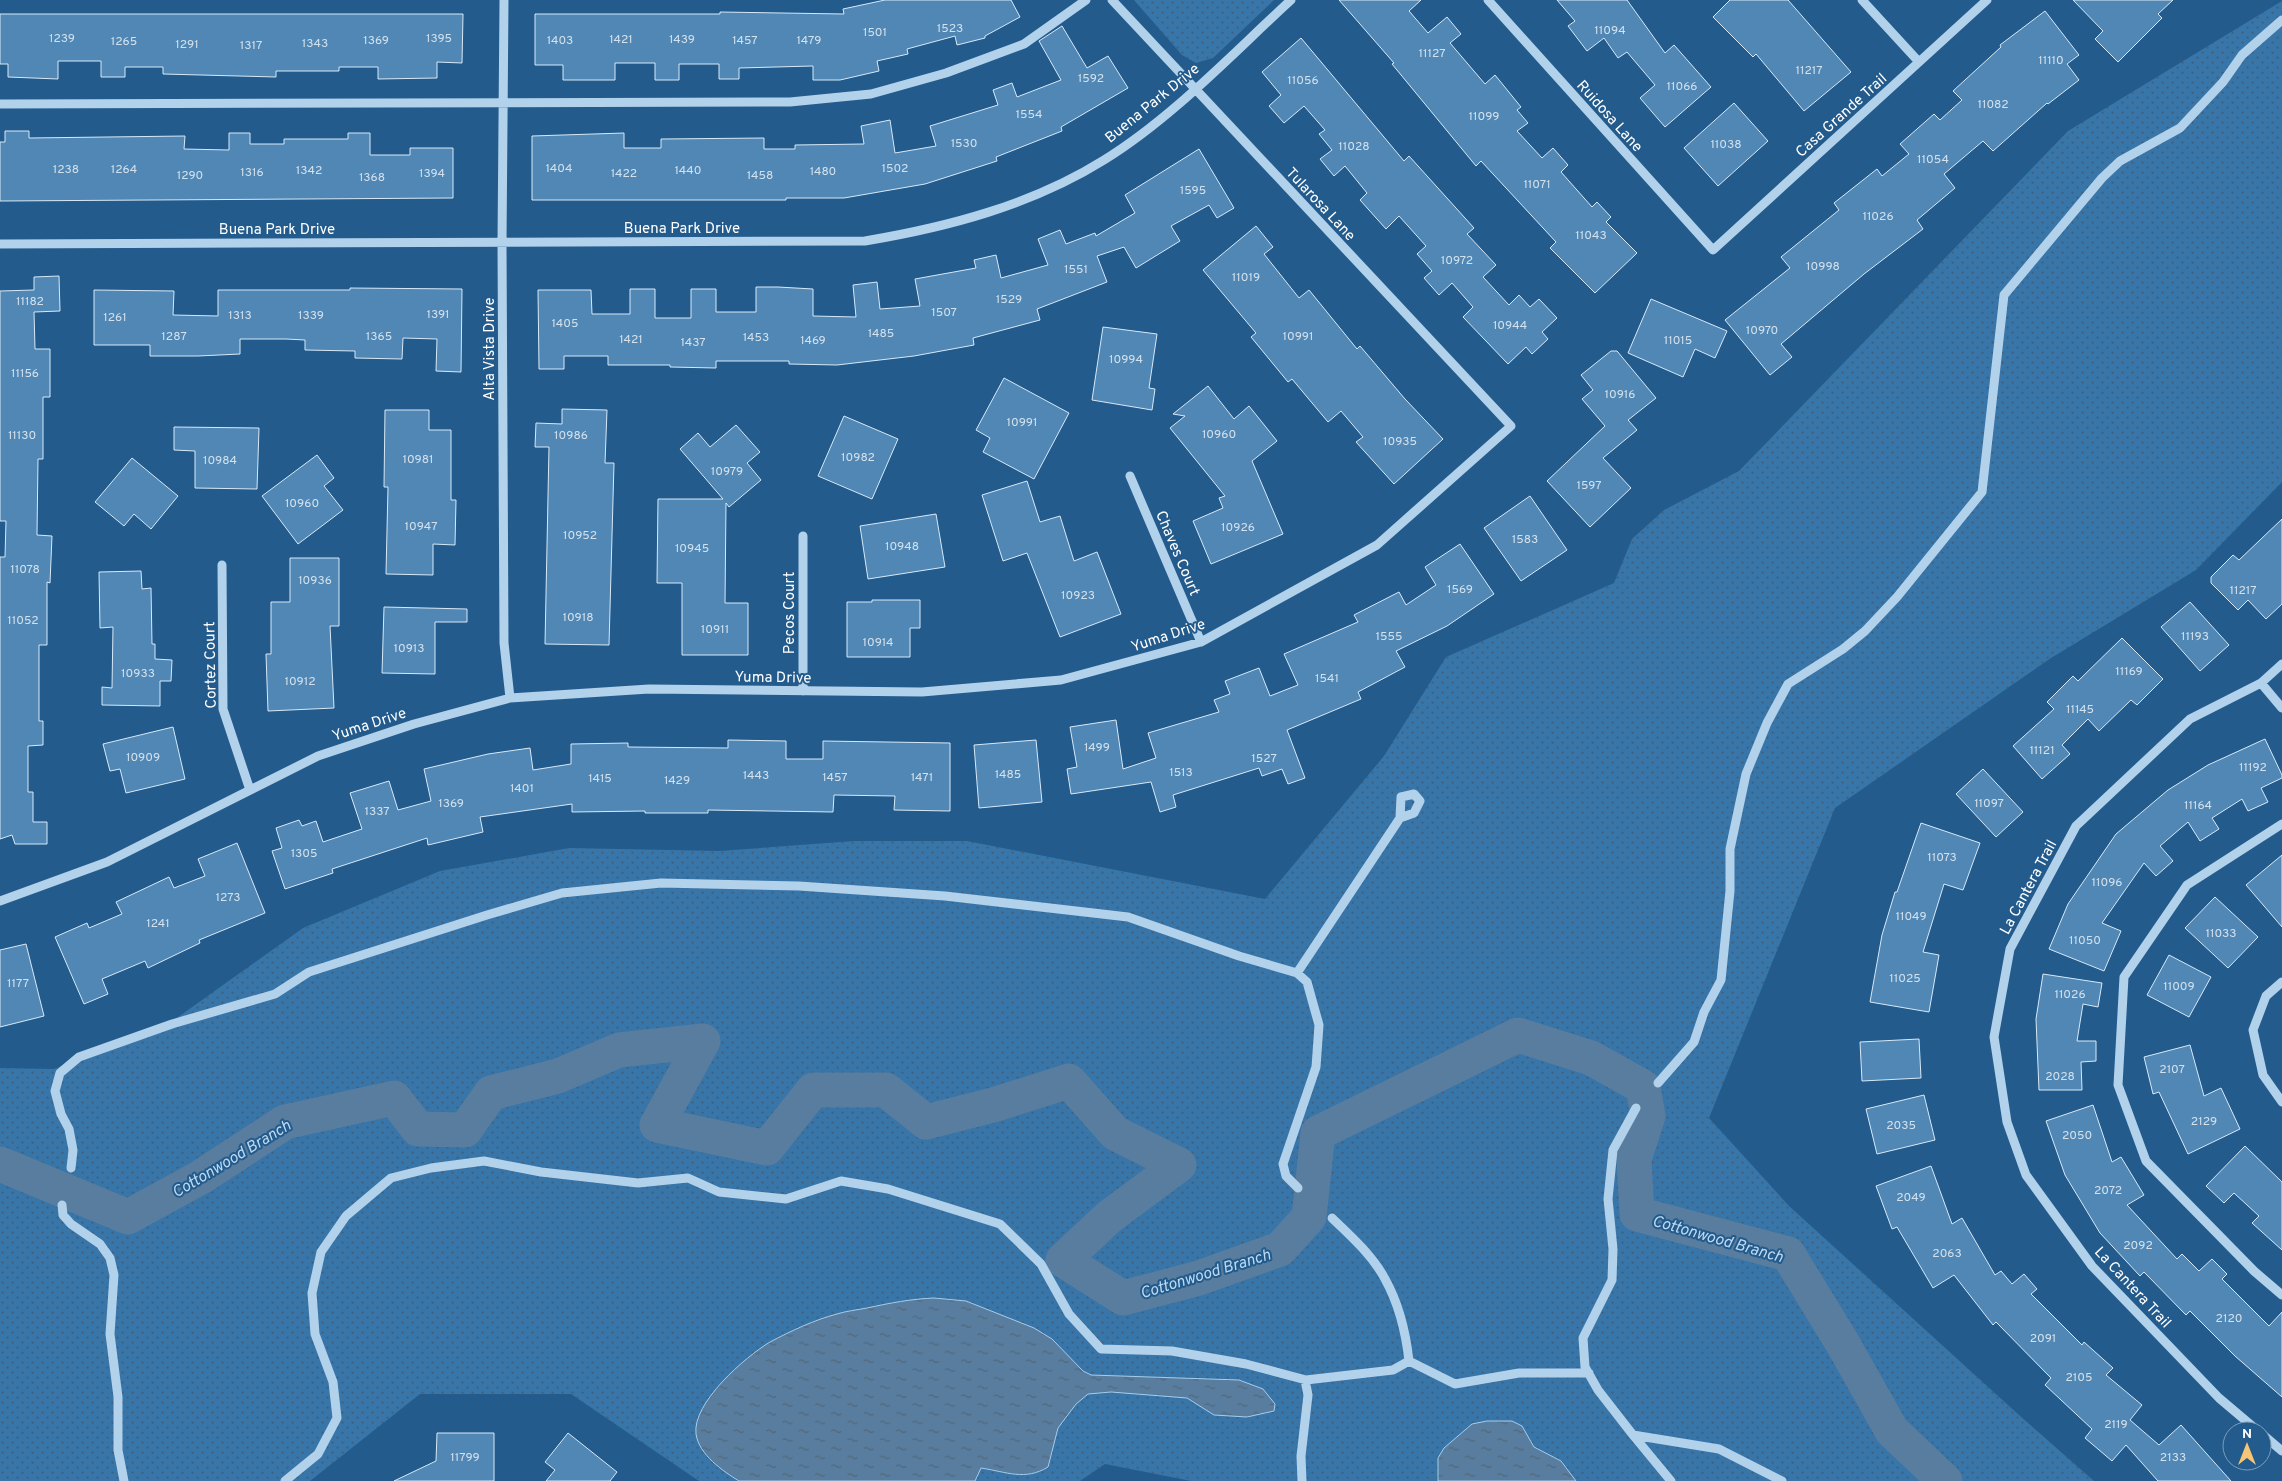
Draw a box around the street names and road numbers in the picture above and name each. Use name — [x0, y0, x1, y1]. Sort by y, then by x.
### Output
street label: Buena Park Drive — [1102, 60, 1204, 148]
street label: Casa Grande Trail — [1792, 70, 1892, 162]
street label: Ruidosa Lane — [1572, 77, 1646, 157]
street label: Tularosa Lane — [1281, 164, 1359, 246]
street label: Buena Park Drive — [624, 220, 740, 239]
street label: Buena Park Drive — [219, 221, 335, 240]
street label: Alta Vista Drive — [481, 297, 500, 401]
street label: Chaves Court — [1150, 508, 1203, 599]
street label: Pecos Court — [781, 572, 800, 654]
street label: Yuma Drive — [1129, 616, 1208, 657]
street label: Cortez Court — [201, 621, 222, 709]
street label: Yuma Drive — [734, 668, 812, 689]
street label: Yuma Drive — [330, 705, 409, 746]
street label: La Cantera Trail — [1996, 837, 2062, 938]
street label: La Cantera Trail — [2089, 1243, 2174, 1333]

